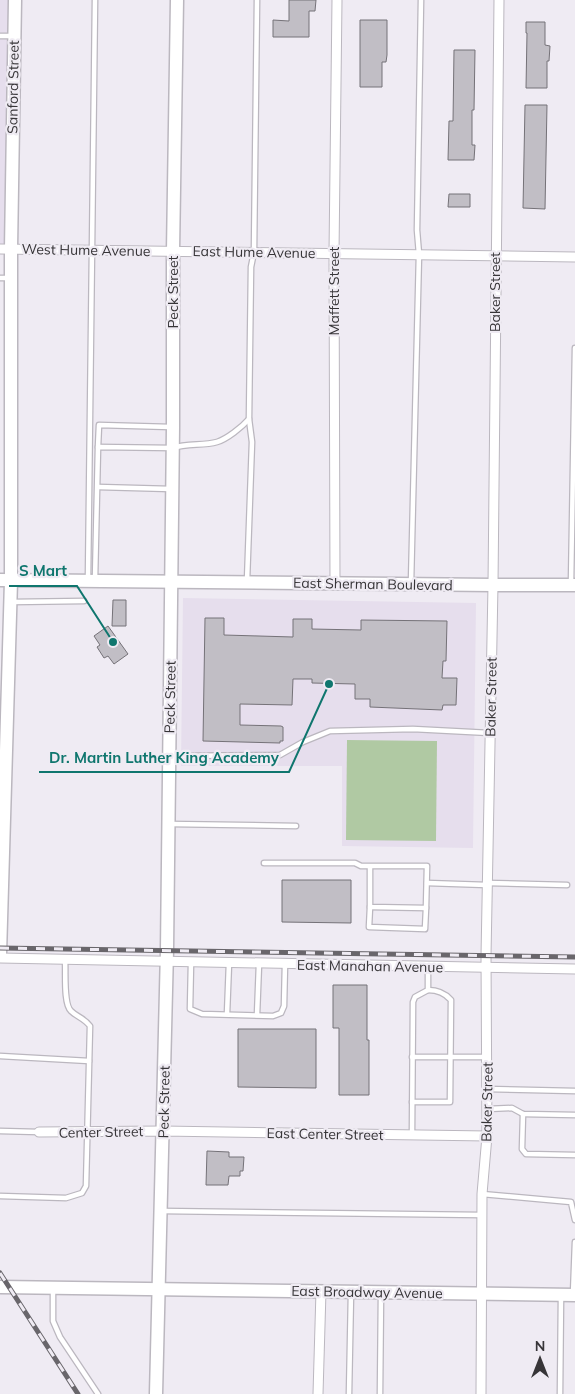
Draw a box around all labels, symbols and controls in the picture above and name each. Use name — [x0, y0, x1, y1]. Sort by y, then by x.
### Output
street label: Sanford Street — [3, 40, 23, 134]
street label: West Hume Avenue — [21, 240, 151, 260]
street label: East Hume Avenue — [192, 242, 316, 262]
street label: Maffett Street — [325, 246, 343, 336]
street label: Baker Street — [486, 252, 504, 332]
street label: Peck Street — [164, 255, 182, 328]
callout: S Mart — [9, 556, 77, 586]
text: S Mart — [19, 561, 67, 580]
street label: East Sherman Boulevard — [293, 574, 453, 594]
street label: Baker Street — [481, 657, 501, 737]
street label: Peck Street — [160, 660, 180, 734]
callout: Dr. Martin Luther King Academy — [39, 742, 289, 772]
text: Dr. Martin Luther King Academy — [49, 748, 280, 767]
street label: East Manahan Avenue — [297, 956, 443, 976]
street label: Baker Street — [477, 1062, 497, 1142]
street label: Peck Street — [154, 1065, 174, 1139]
street label: Center Street — [58, 1122, 144, 1142]
street label: East Center Street — [266, 1124, 384, 1144]
street label: East Broadway Avenue — [291, 1282, 443, 1302]
north arrow — [515, 1334, 565, 1384]
text: N — [535, 1337, 545, 1355]

